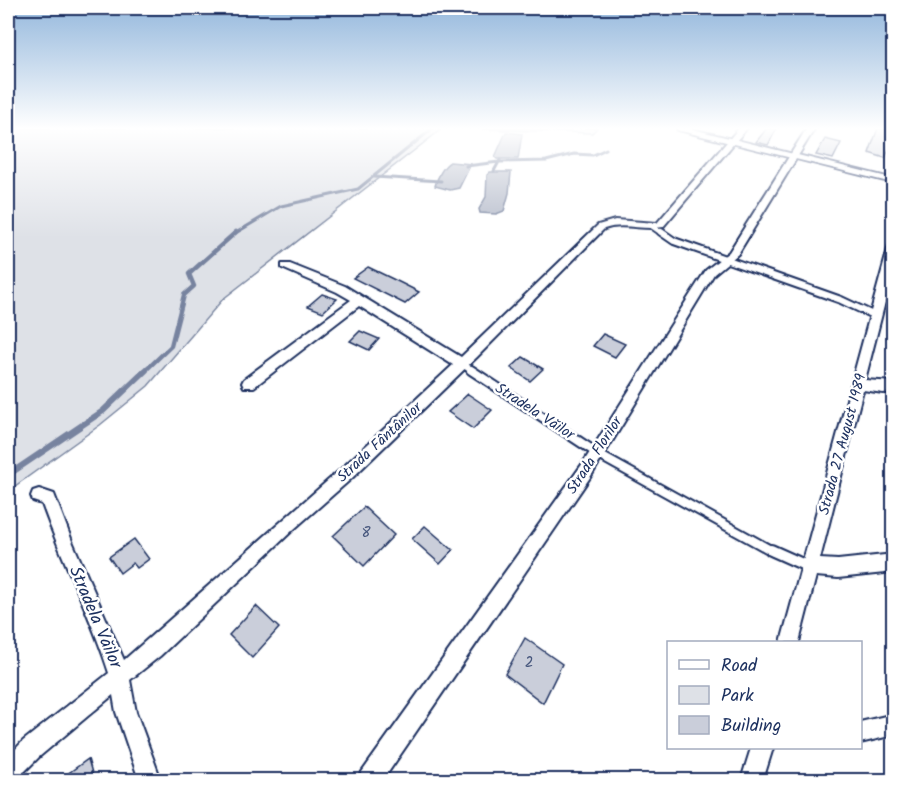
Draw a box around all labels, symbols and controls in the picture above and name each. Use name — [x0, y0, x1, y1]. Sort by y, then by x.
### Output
street label: Strada 27 August 1989 — [813, 370, 874, 517]
street label: Stradela Văilor — [490, 377, 580, 447]
street label: Strada Fântânilor — [332, 396, 429, 489]
street label: Strada Florilor — [561, 411, 630, 499]
house number: 8 — [361, 521, 371, 545]
street label: Stradela Văilor — [60, 562, 130, 674]
legend — [667, 641, 862, 749]
house number: 2 — [525, 651, 533, 675]
text: Road — [721, 652, 758, 681]
text: Park — [721, 682, 754, 711]
text: Building — [721, 712, 781, 741]

